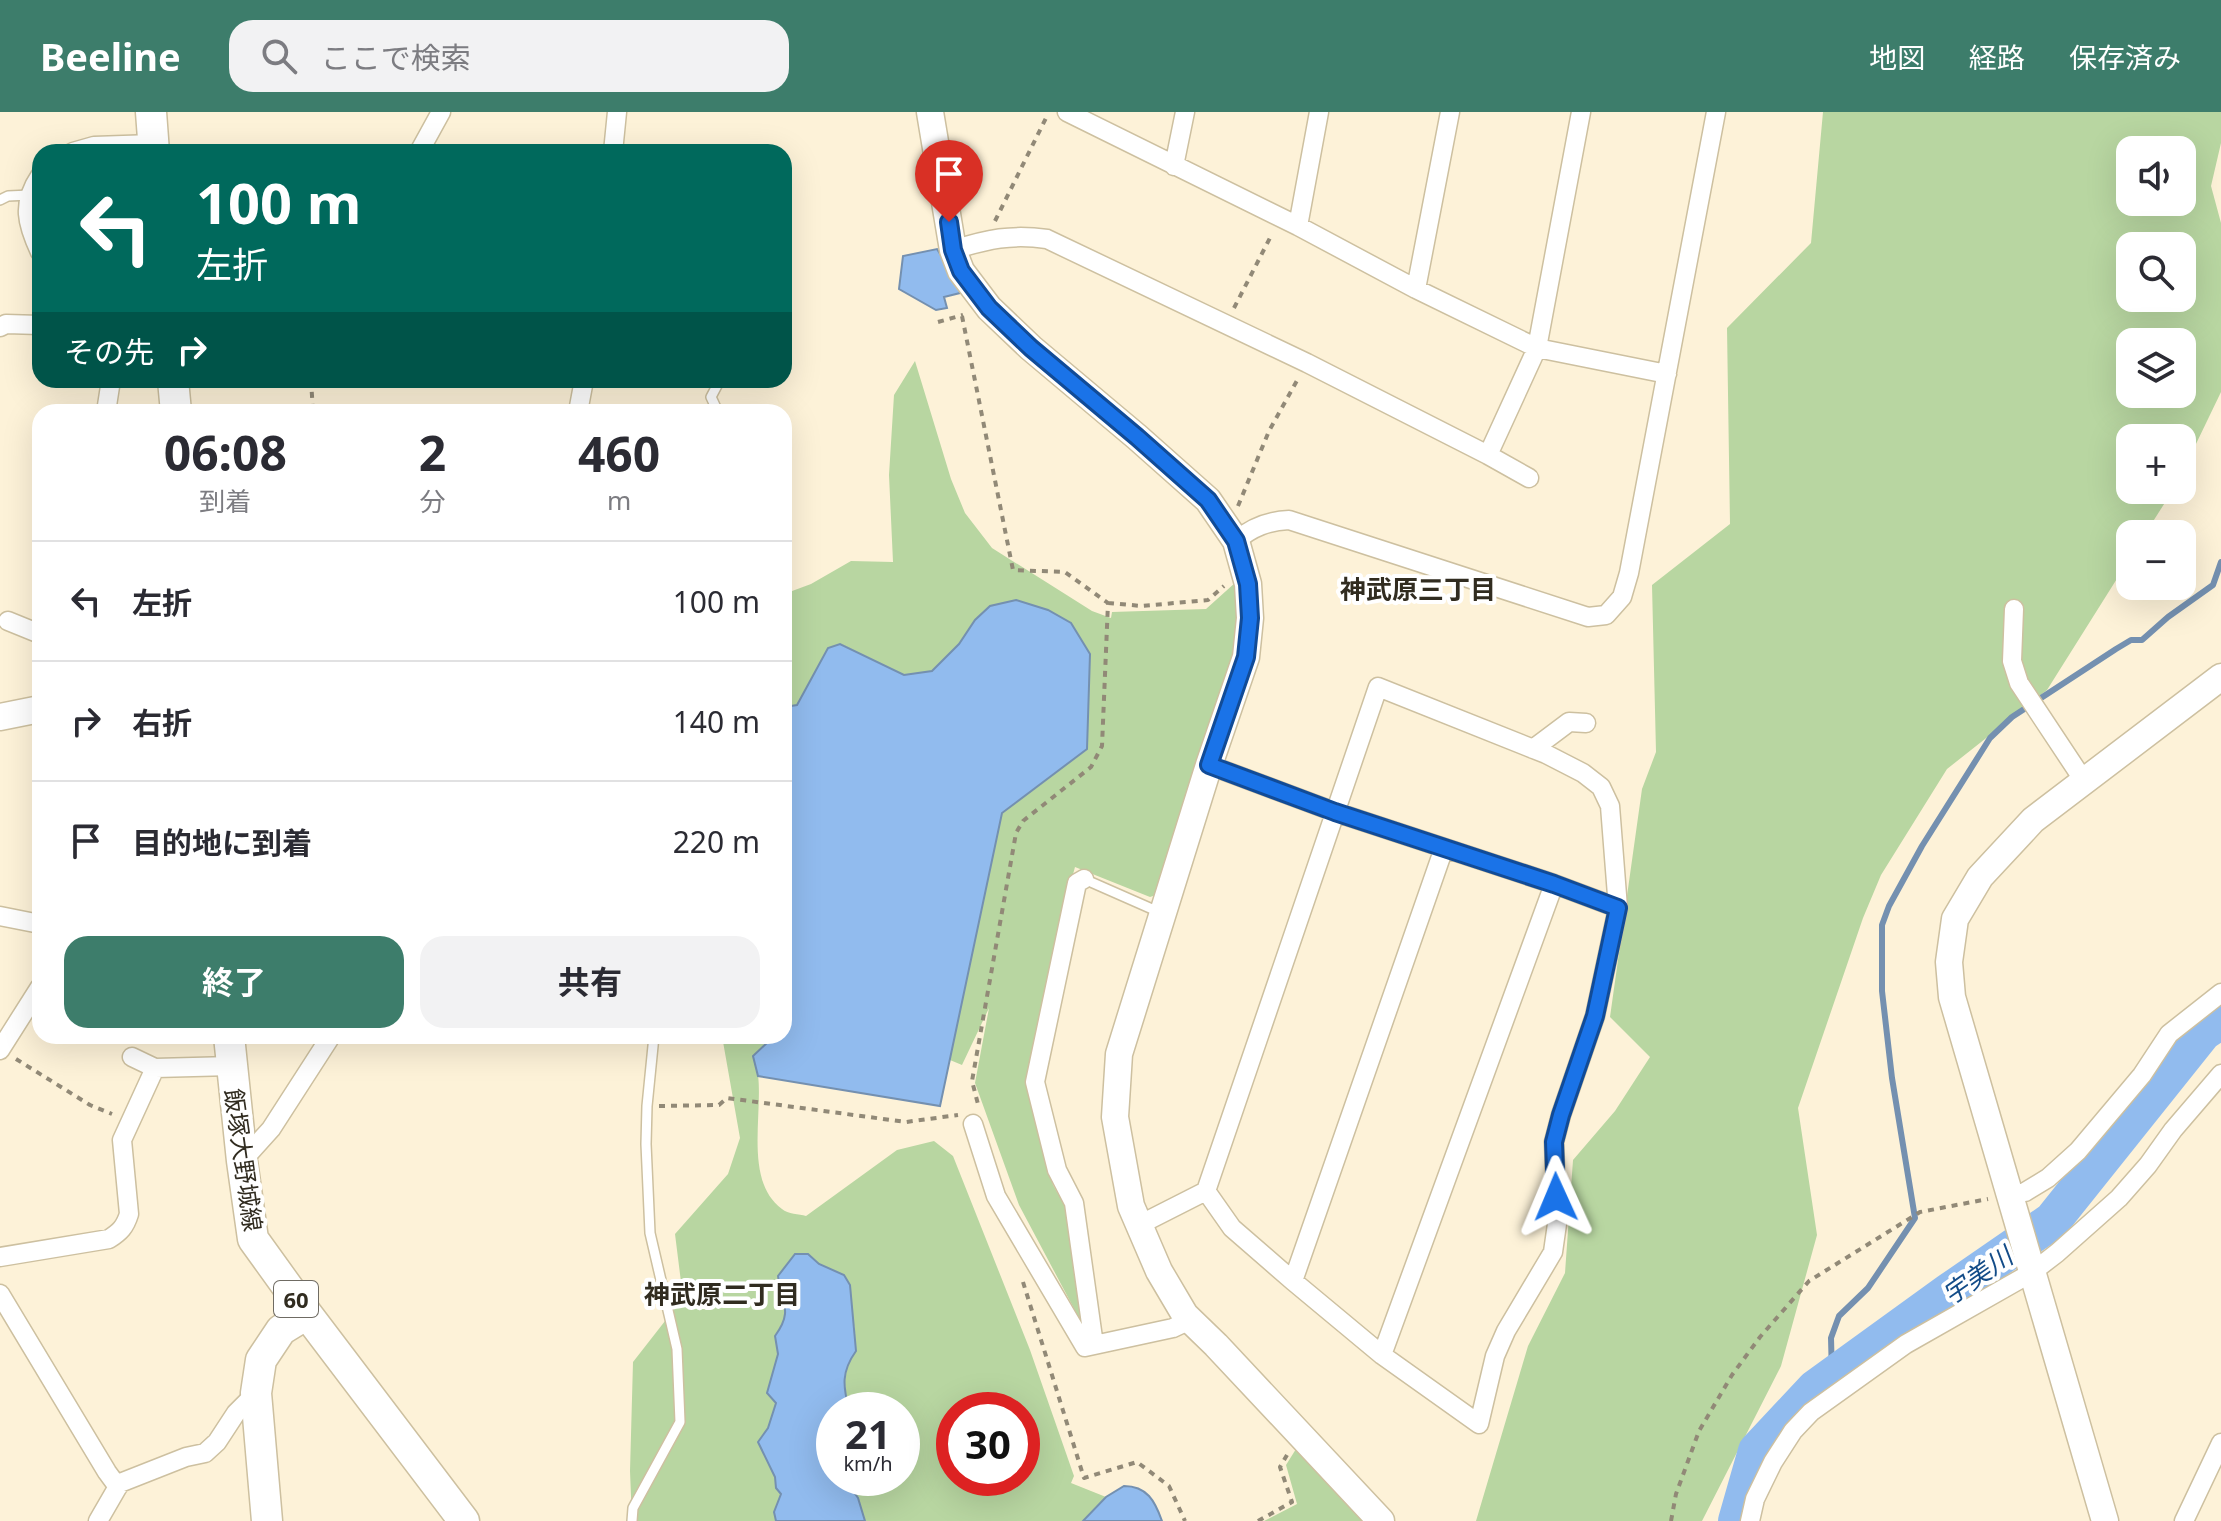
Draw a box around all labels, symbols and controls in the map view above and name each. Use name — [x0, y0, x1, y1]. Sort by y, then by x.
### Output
search box — [229, 20, 789, 92]
text: Beeline — [40, 30, 181, 82]
icon: search — [257, 34, 301, 78]
text: ここで検索 — [321, 37, 471, 78]
text: 地図 — [1869, 38, 1925, 76]
text: 経路 — [1969, 38, 2025, 76]
text: 保存済み — [2069, 38, 2181, 76]
map controls — [2116, 136, 2196, 600]
button: sound — [2116, 136, 2196, 216]
pin — [915, 140, 983, 222]
icon: arrive — [927, 152, 971, 196]
text: 100 m — [196, 164, 361, 240]
icon: left — [64, 176, 168, 280]
button: search — [2116, 232, 2196, 312]
text: 左折 — [196, 240, 268, 289]
icon: right — [170, 328, 214, 372]
button: layers — [2116, 328, 2196, 408]
text: その先 — [64, 331, 154, 372]
text: 06:08 — [164, 420, 287, 485]
text: 2 — [419, 420, 446, 485]
text: 460 — [578, 421, 660, 486]
button: + — [2116, 424, 2196, 504]
text: m — [607, 482, 631, 518]
text: 到着 — [199, 483, 251, 519]
text: 分 — [419, 483, 445, 519]
button: − — [2116, 520, 2196, 600]
district label: 神武原三丁目 — [1340, 571, 1496, 607]
icon: left — [64, 579, 108, 623]
text: 100 m — [673, 581, 760, 622]
text: 左折 — [132, 582, 192, 623]
icon: right — [64, 699, 108, 743]
text: 140 m — [673, 701, 760, 742]
text: 右折 — [132, 702, 192, 743]
icon: arrive — [64, 819, 108, 863]
text: 220 m — [673, 821, 760, 862]
text: 目的地に到着 — [132, 822, 312, 863]
button: 終了 — [64, 936, 404, 1028]
button: 共有 — [420, 936, 760, 1028]
street label: 飯塚大野城線 — [218, 1086, 270, 1234]
position arrow — [1514, 1155, 1598, 1239]
water label: 宇美川 — [1935, 1236, 2022, 1312]
district label: 神武原二丁目 — [644, 1276, 800, 1312]
road number: 60 — [274, 1281, 318, 1317]
speed limit sign: 30 — [936, 1392, 1040, 1496]
text: 21 — [845, 1406, 891, 1461]
text: km/h — [843, 1450, 893, 1477]

